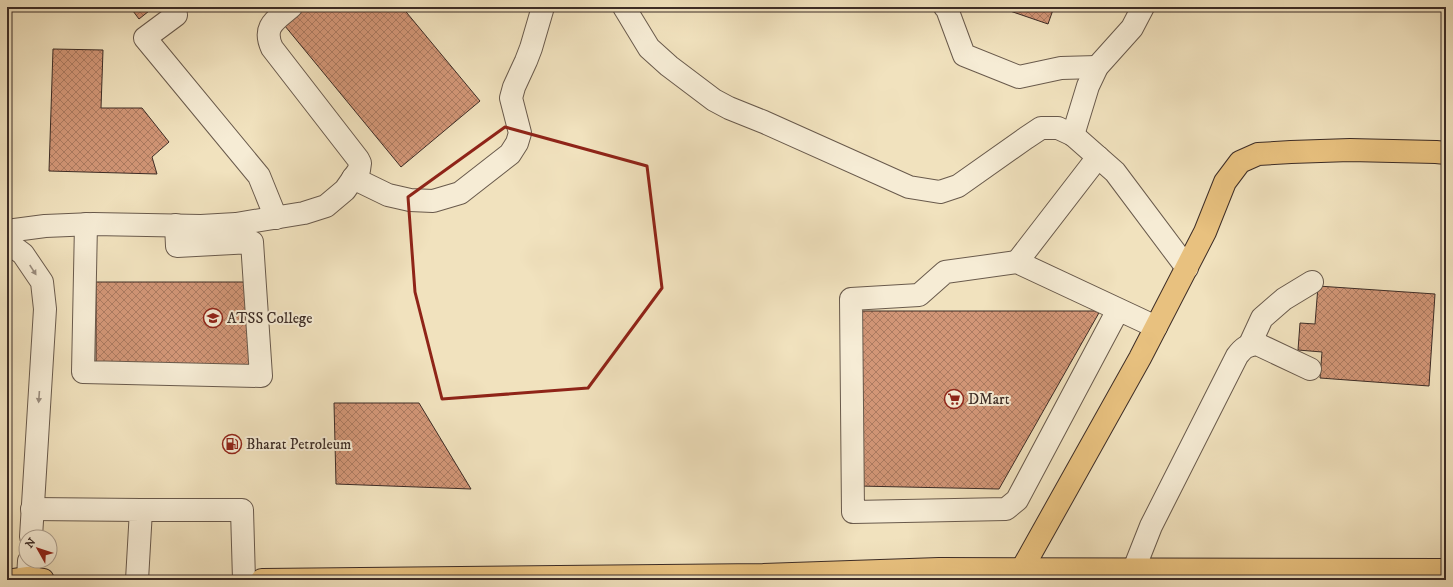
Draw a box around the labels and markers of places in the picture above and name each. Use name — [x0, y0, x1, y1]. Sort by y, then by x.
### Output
school or university icon: ATSS College — [202, 307, 224, 329]
place label: ATSS College — [227, 309, 312, 328]
supermarket icon: DMart — [943, 388, 965, 410]
place label: DMart — [968, 390, 1010, 409]
fuel station icon: Bharat Petroleum — [221, 433, 243, 455]
place label: Bharat Petroleum — [246, 435, 351, 454]

